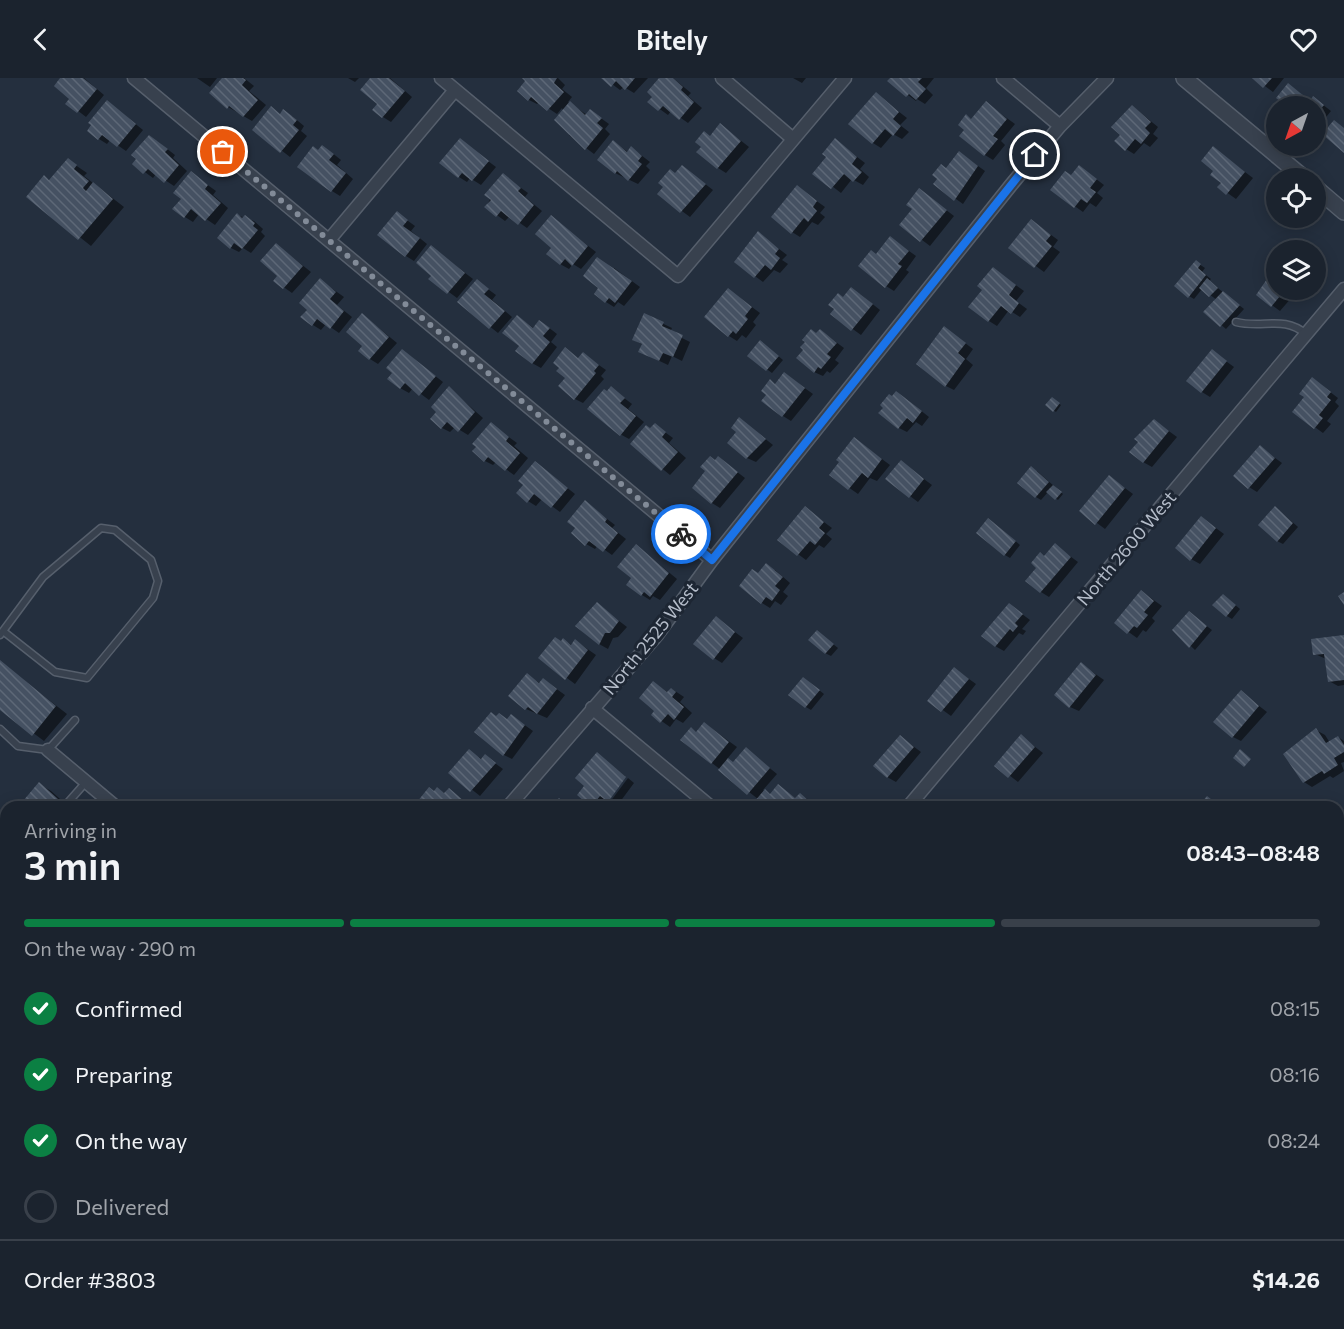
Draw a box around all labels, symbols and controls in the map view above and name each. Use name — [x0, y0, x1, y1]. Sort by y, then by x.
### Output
icon: back — [24, 23, 57, 56]
text: Bitely — [636, 23, 708, 56]
icon: heart — [1287, 23, 1320, 56]
north arrow — [1266, 96, 1326, 156]
map controls — [1266, 96, 1326, 300]
pin — [197, 126, 248, 177]
pin — [1009, 129, 1060, 180]
icon: bag — [206, 135, 239, 168]
icon: home — [1018, 138, 1051, 171]
button: locate — [1266, 168, 1326, 228]
button: layers — [1266, 240, 1326, 300]
street label: North 2600 West — [1072, 486, 1180, 610]
courier — [651, 504, 711, 564]
icon: bike — [665, 518, 698, 551]
street label: North 2525 West — [598, 577, 702, 699]
text: Arriving in — [24, 818, 117, 842]
text: 08:43–08:48 — [1186, 839, 1320, 866]
text: 3 min — [24, 840, 121, 888]
text: On the way · 290 m — [24, 936, 196, 960]
icon: check — [24, 992, 57, 1025]
text: Confirmed — [75, 995, 182, 1022]
text: 08:15 — [1270, 996, 1320, 1020]
icon: check — [24, 1058, 57, 1091]
text: Preparing — [75, 1061, 172, 1088]
text: 08:16 — [1269, 1062, 1320, 1086]
icon: check — [24, 1124, 57, 1157]
text: On the way — [75, 1127, 187, 1154]
text: 08:24 — [1267, 1128, 1320, 1152]
text: Delivered — [75, 1193, 169, 1220]
text: Order #3803 — [24, 1266, 155, 1293]
text: $14.26 — [1252, 1266, 1320, 1293]

